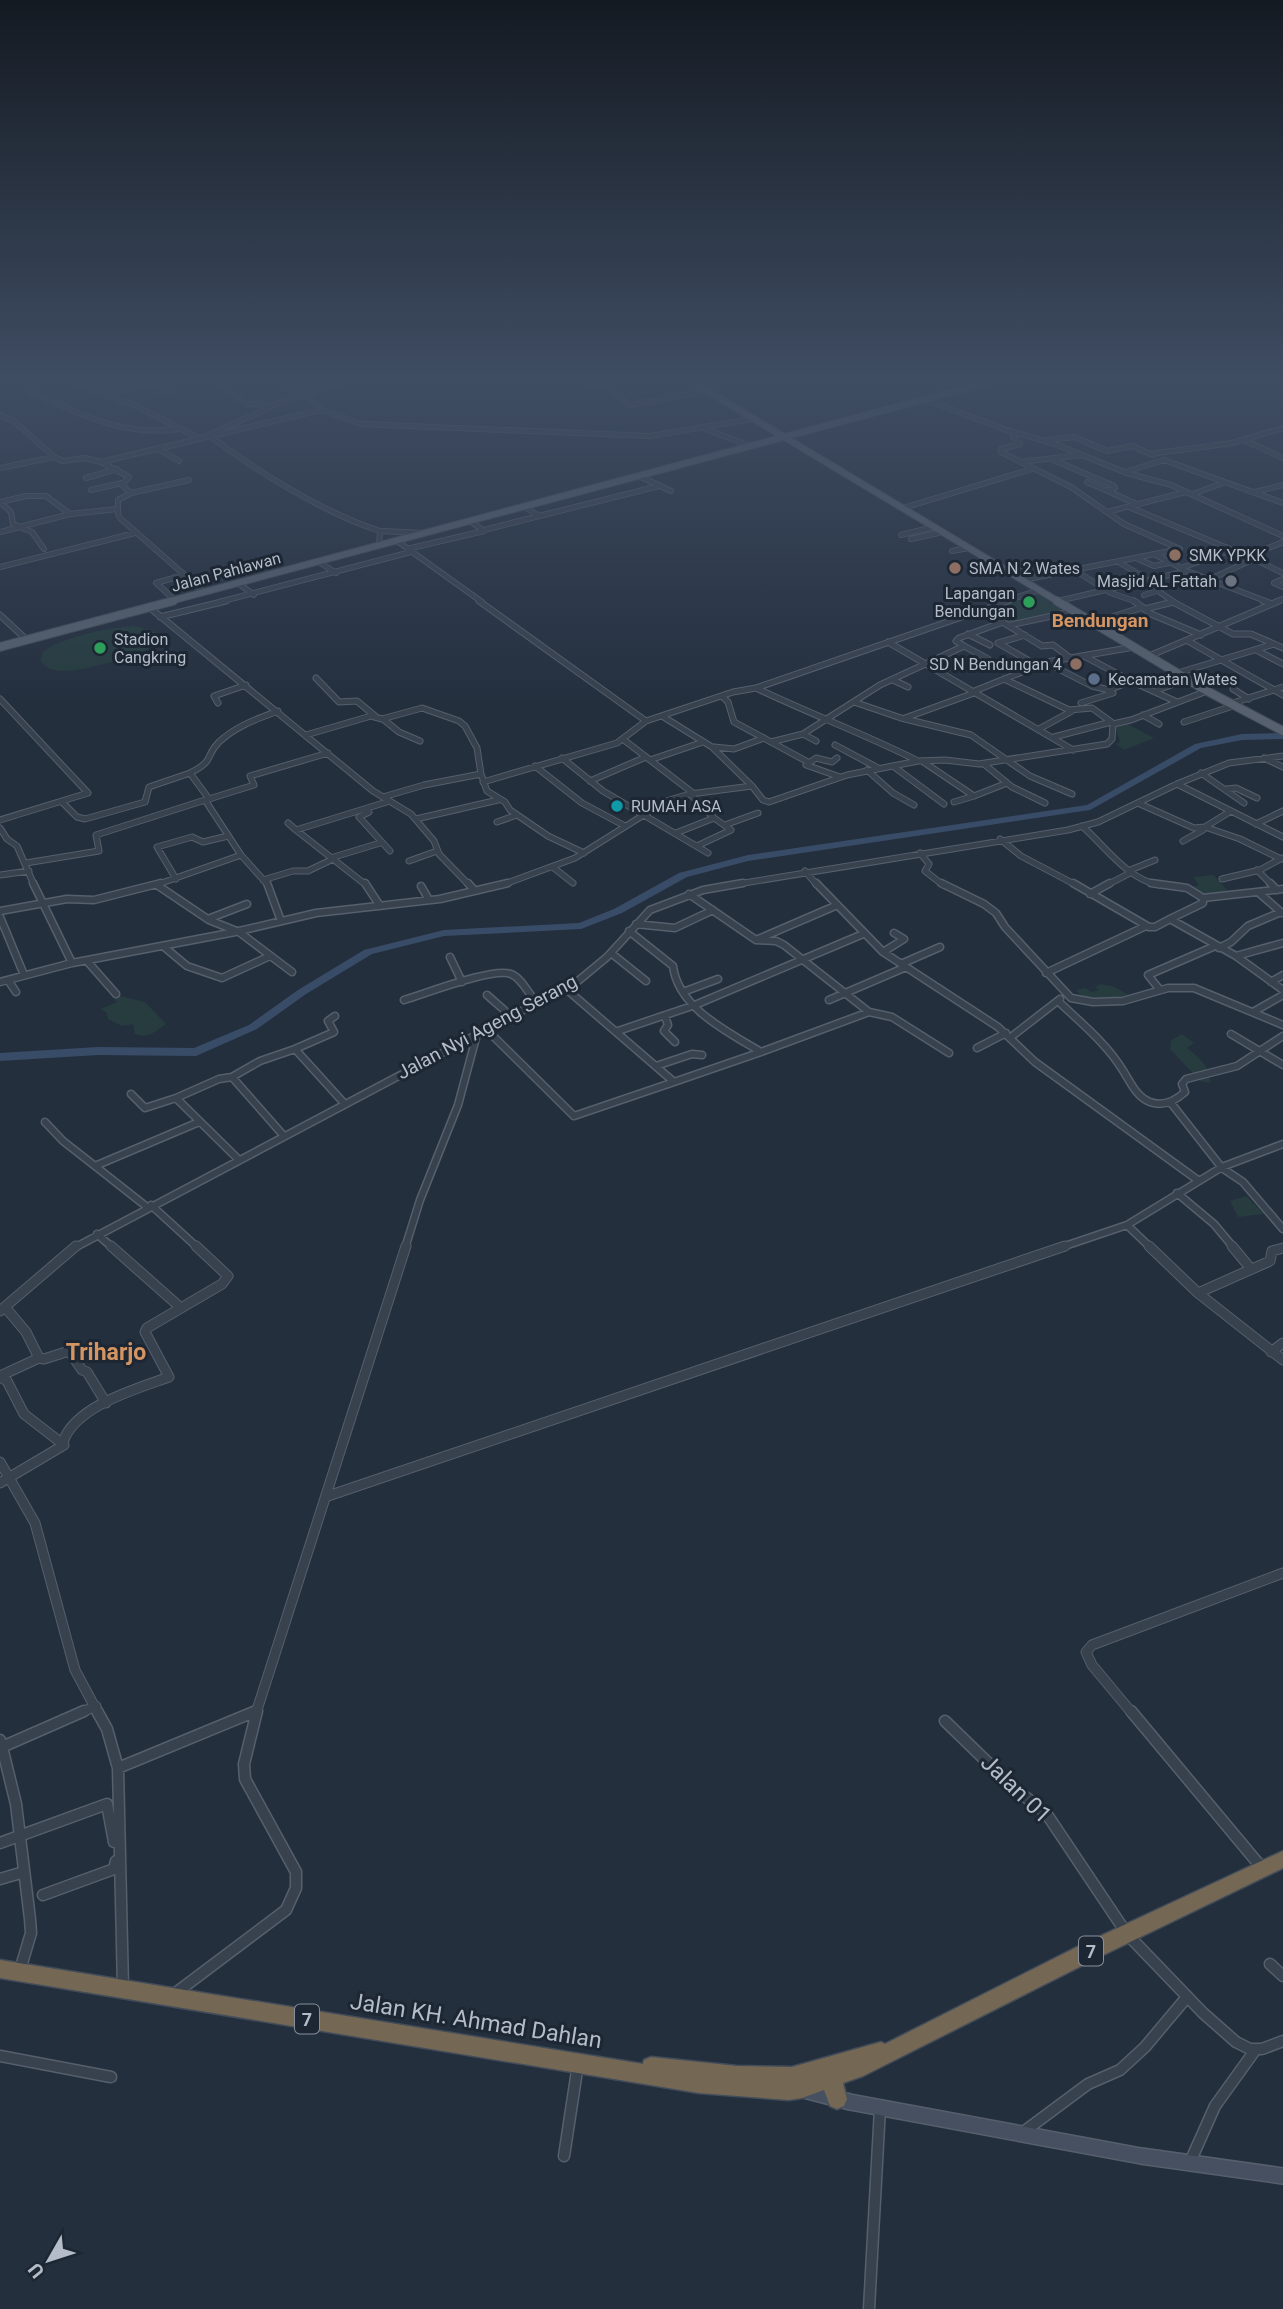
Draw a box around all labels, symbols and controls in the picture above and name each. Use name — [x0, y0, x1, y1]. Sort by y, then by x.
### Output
place label: SMK YPKK — [1189, 546, 1267, 565]
marker: SMK YPKK — [1167, 547, 1183, 563]
street label: Jalan Pahlawan — [169, 548, 283, 596]
place label: SMA N 2 Wates — [969, 559, 1080, 578]
marker: SMA N 2 Wates — [947, 560, 963, 576]
place label: Masjid AL Fattah — [1097, 572, 1217, 591]
marker: Masjid AL Fattah — [1223, 573, 1239, 589]
place label: Lapangan Bendungan — [935, 584, 1015, 621]
marker: Lapangan Bendungan — [1021, 594, 1037, 610]
district label: Bendungan — [1052, 609, 1148, 632]
place label: Stadion Cangkring — [114, 630, 186, 667]
marker: Stadion Cangkring — [92, 640, 108, 656]
place label: SD N Bendungan 4 — [929, 655, 1062, 674]
marker: SD N Bendungan 4 — [1068, 656, 1084, 672]
place label: Kecamatan Wates — [1108, 670, 1238, 689]
marker: Kecamatan Wates — [1086, 671, 1102, 687]
place label: RUMAH ASA — [631, 797, 722, 816]
marker: RUMAH ASA — [609, 798, 625, 814]
street label: Jalan Nyi Ageng Serang — [393, 970, 581, 1084]
district label: Triharjo — [66, 1339, 146, 1366]
street label: Jalan 01 — [975, 1749, 1057, 1829]
road number: 7 — [1079, 1937, 1103, 1966]
street label: Jalan KH. Ahmad Dahlan — [348, 1988, 604, 2054]
road number: 7 — [295, 2005, 319, 2034]
north arrow — [14, 2225, 84, 2295]
text: U — [23, 2258, 49, 2282]

